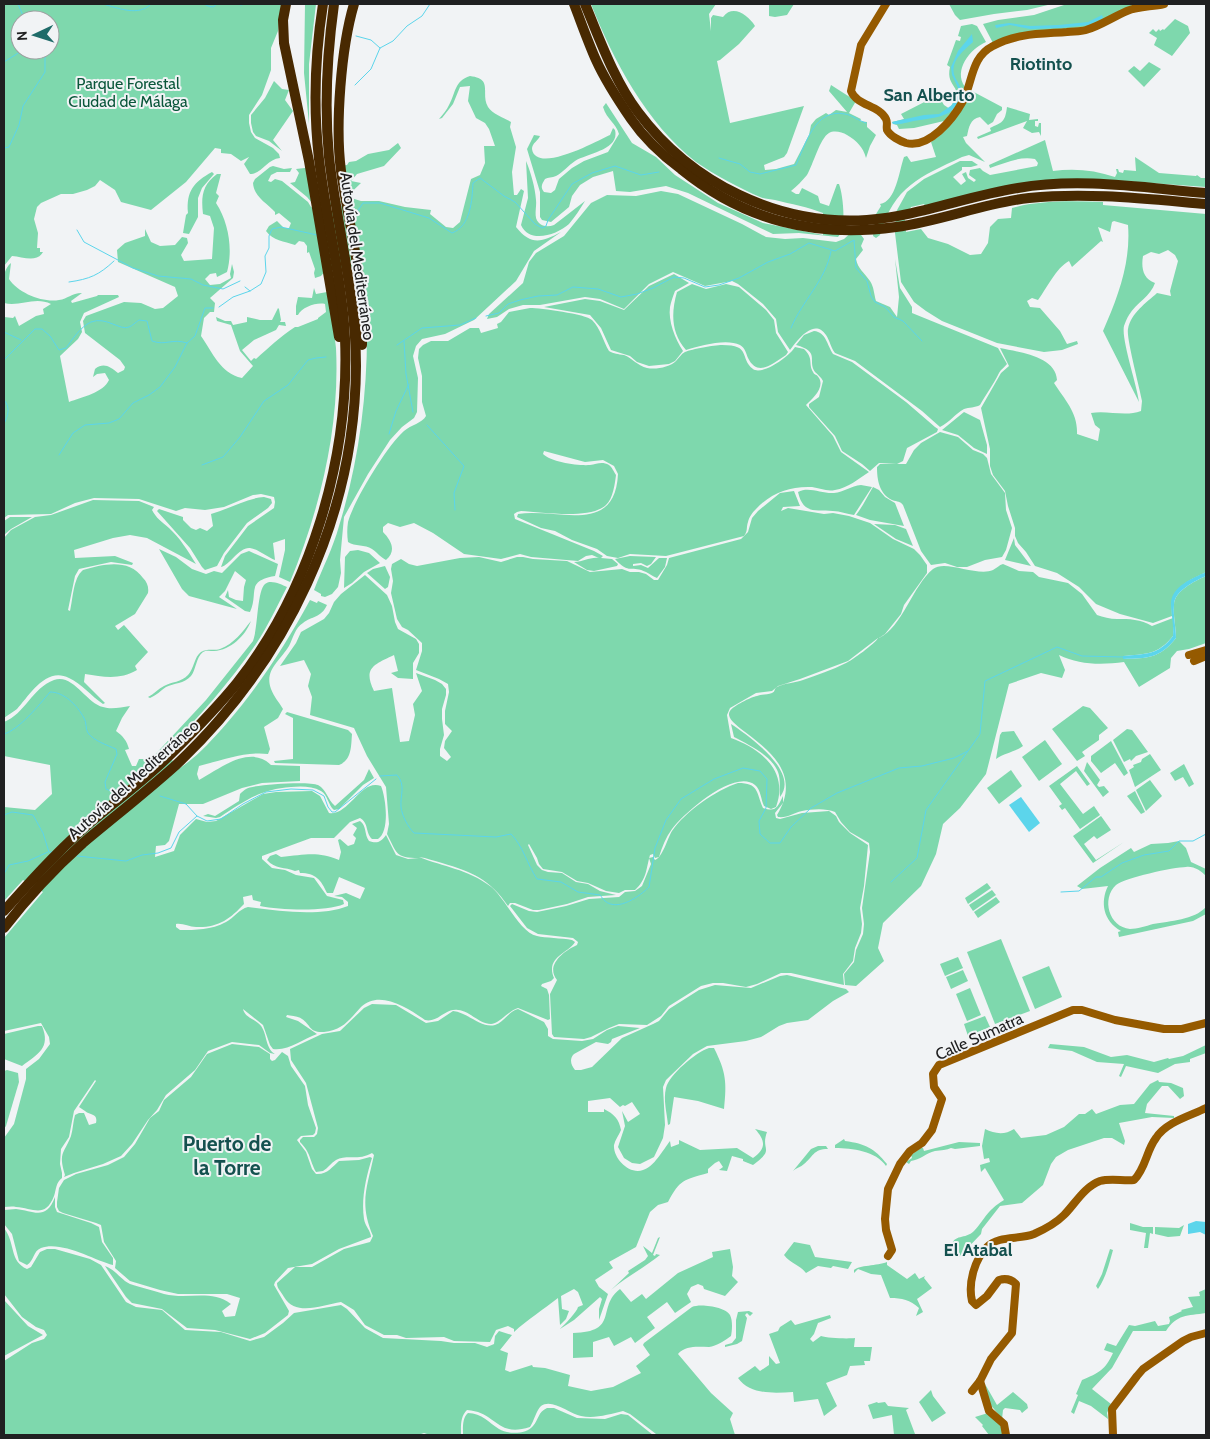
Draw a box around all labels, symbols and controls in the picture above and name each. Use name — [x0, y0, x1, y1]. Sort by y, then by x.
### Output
north arrow — [10, 10, 60, 60]
text: N — [13, 30, 31, 41]
district label: Riotinto — [1010, 53, 1072, 75]
park label: Parque Forestal Ciudad de Málaga — [68, 74, 188, 111]
district label: San Alberto — [883, 84, 975, 106]
street label: Autovía del Mediterráneo — [336, 171, 379, 341]
street label: Autovía del Mediterráneo — [64, 715, 203, 843]
street label: Calle Sumatra — [932, 1009, 1026, 1064]
district label: Puerto de la Torre — [183, 1131, 271, 1180]
district label: El Atabal — [944, 1239, 1013, 1261]

